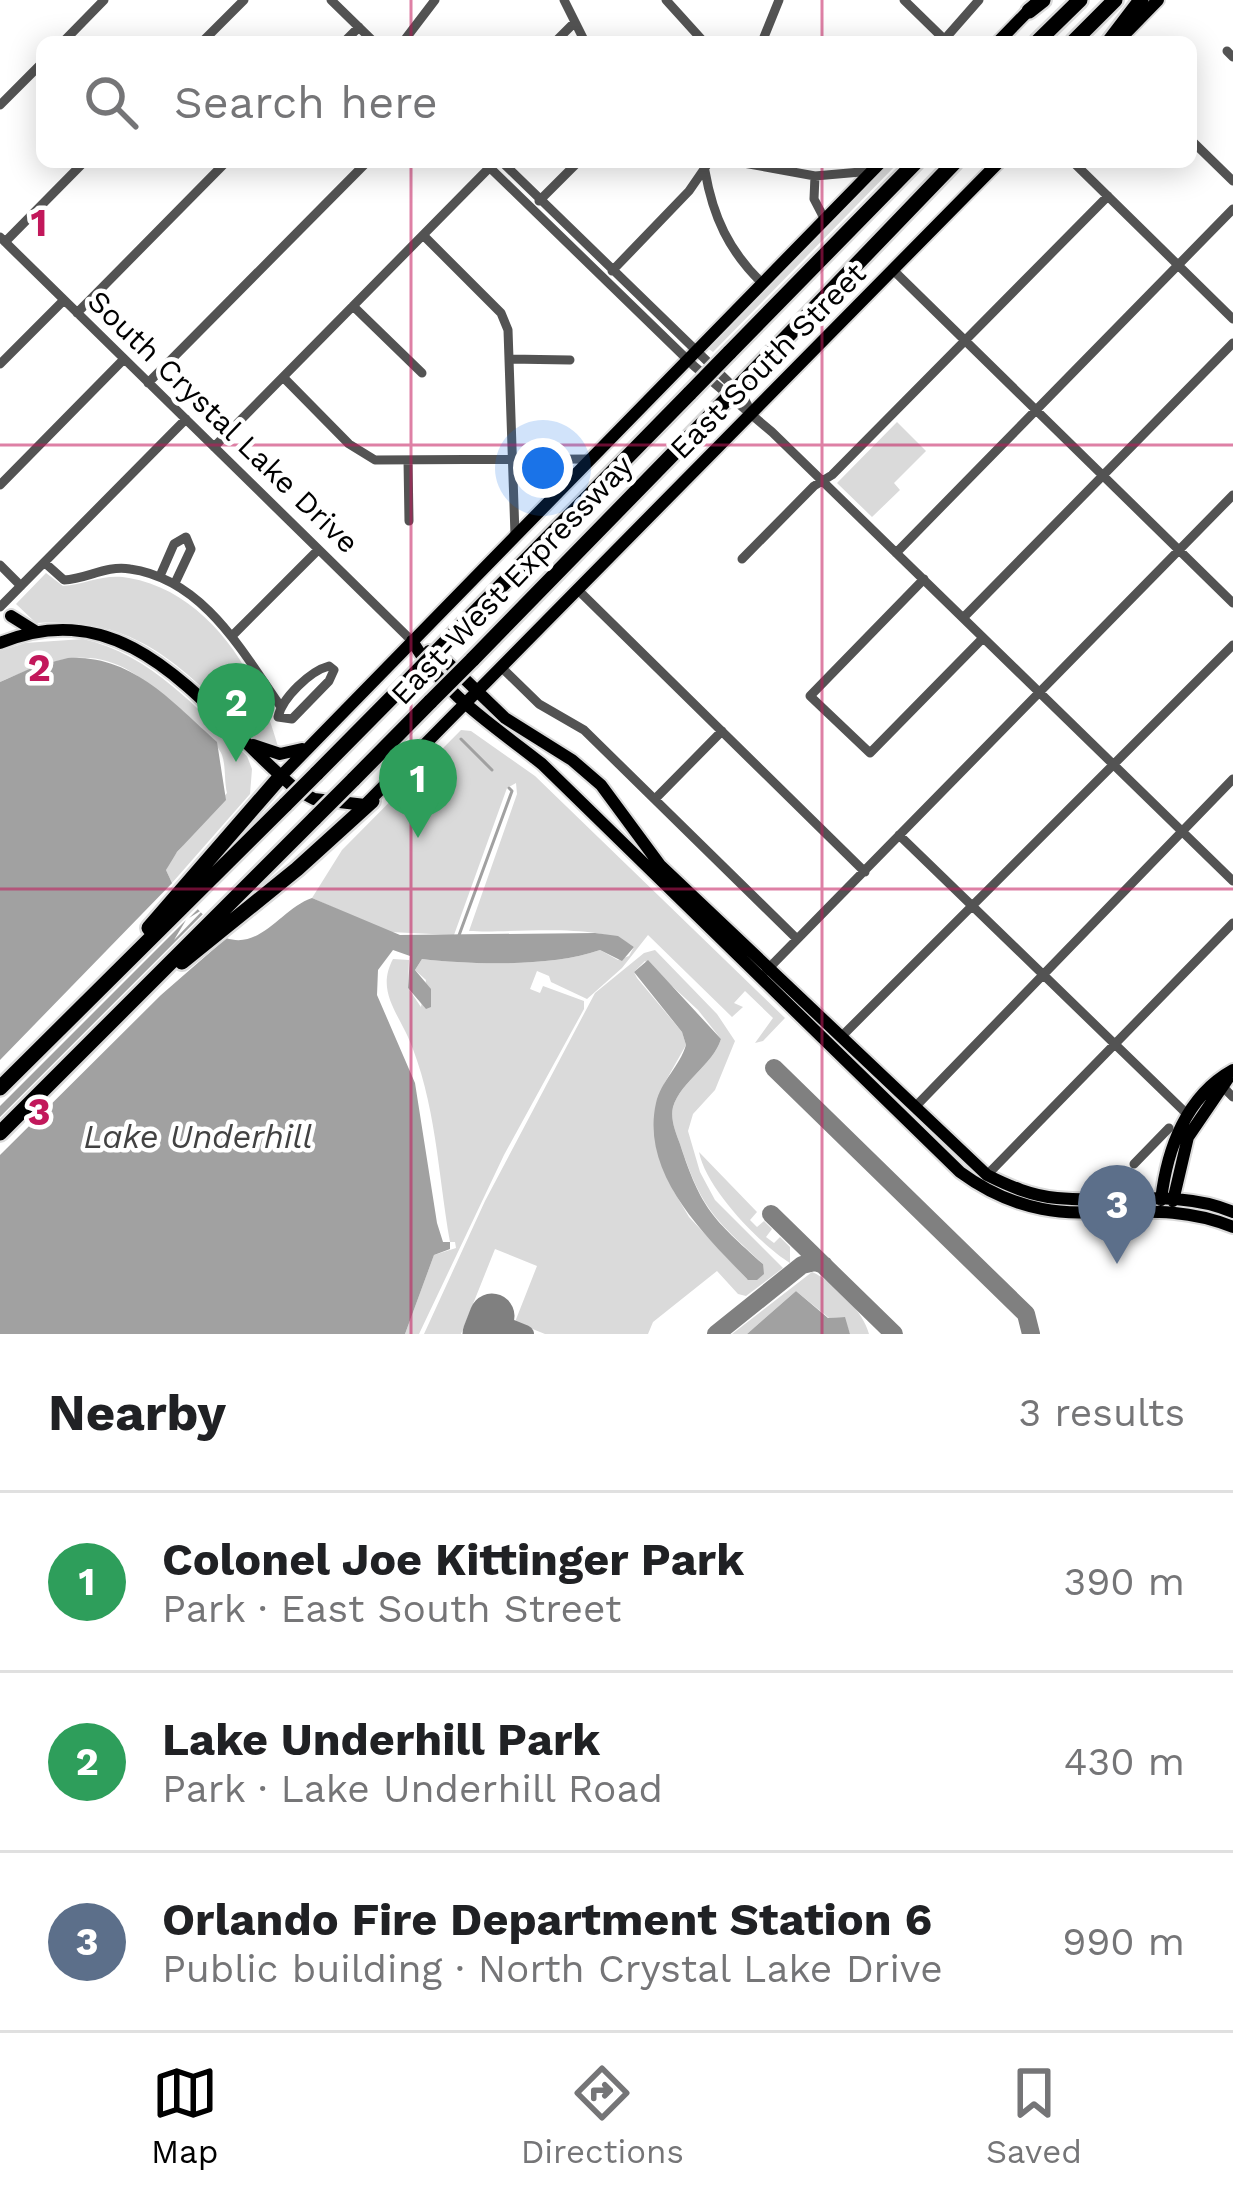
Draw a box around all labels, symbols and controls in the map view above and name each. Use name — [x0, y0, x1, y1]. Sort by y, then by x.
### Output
search box — [36, 36, 1197, 168]
icon: search — [78, 69, 144, 135]
text: Search here — [174, 76, 438, 129]
text: 1 — [31, 200, 47, 245]
street label: East South Street — [663, 255, 873, 466]
street label: South Crystal Lake Drive — [81, 283, 366, 560]
your location — [513, 438, 573, 498]
street label: East-West Expressway — [384, 448, 640, 711]
text: 2 — [27, 645, 51, 690]
pin: 2 — [197, 663, 275, 762]
pin: 1 — [379, 739, 457, 838]
text: 3 — [27, 1089, 51, 1134]
water label: Lake Underhill — [84, 1117, 312, 1156]
pin: 3 — [1078, 1165, 1156, 1264]
text: Nearby — [48, 1383, 226, 1442]
text: 3 results — [1019, 1390, 1185, 1435]
text: Colonel Joe Kittinger Park — [162, 1533, 744, 1586]
text: 1 — [79, 1559, 95, 1604]
text: 390 m — [1063, 1559, 1185, 1604]
text: Park · East South Street — [162, 1586, 621, 1631]
text: Lake Underhill Park — [162, 1713, 600, 1766]
text: 2 — [75, 1739, 99, 1784]
text: 430 m — [1064, 1739, 1185, 1784]
text: Park · Lake Underhill Road — [162, 1766, 663, 1811]
text: Orlando Fire Department Station 6 — [162, 1893, 932, 1946]
text: 3 — [75, 1919, 99, 1964]
text: 990 m — [1062, 1919, 1185, 1964]
text: Public building · North Crystal Lake Drive — [162, 1946, 943, 1991]
tab: Map — [151, 2060, 218, 2171]
tab: Directions — [521, 2060, 684, 2171]
tab: Saved — [986, 2060, 1082, 2171]

